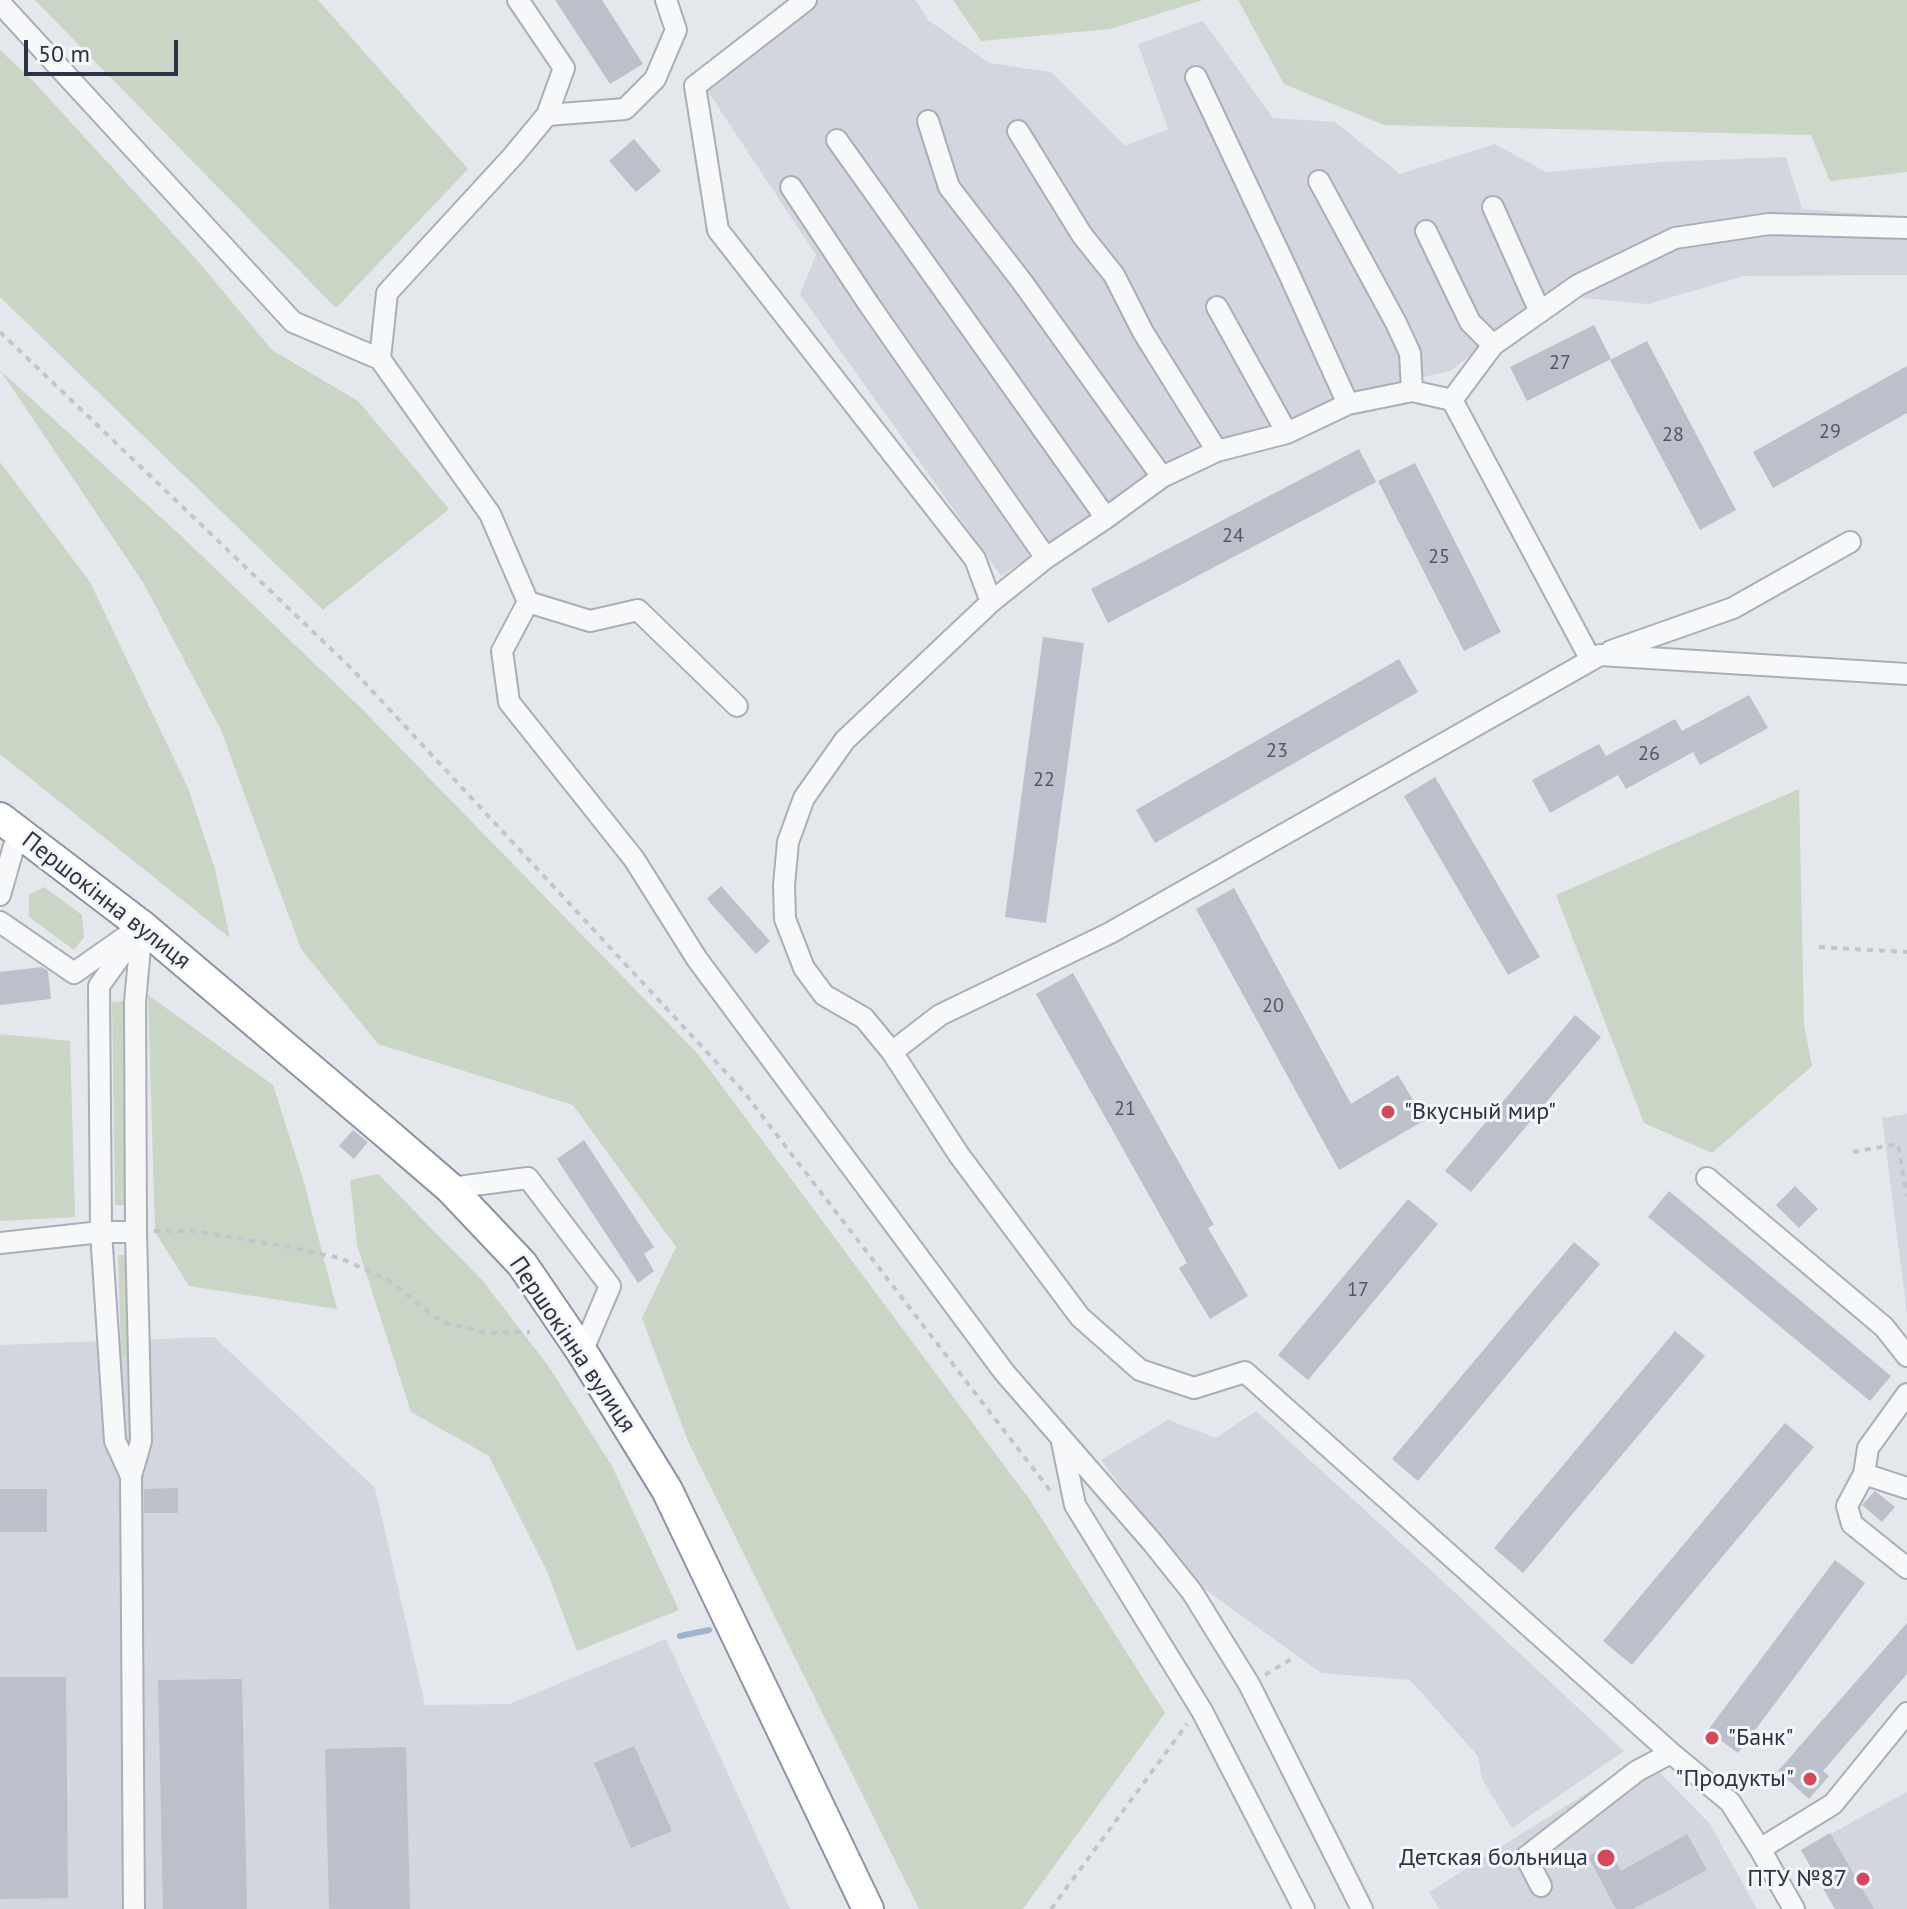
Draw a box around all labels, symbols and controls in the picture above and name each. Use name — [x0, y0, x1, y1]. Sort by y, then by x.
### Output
scale bar — [28, 24, 182, 74]
text: 50 m — [38, 38, 90, 69]
house number: 27 — [1549, 351, 1571, 375]
house number: 29 — [1819, 420, 1841, 444]
house number: 28 — [1662, 423, 1684, 447]
house number: 24 — [1222, 524, 1244, 548]
house number: 25 — [1428, 545, 1450, 569]
house number: 23 — [1266, 739, 1288, 763]
house number: 26 — [1638, 742, 1660, 766]
house number: 22 — [1033, 768, 1055, 792]
street label: Першокінна вулиця — [16, 826, 196, 976]
house number: 20 — [1262, 994, 1284, 1018]
house number: 21 — [1114, 1097, 1136, 1121]
place label: "Вкусный мир" — [1404, 1098, 1556, 1126]
marker: "Вкусный мир" — [1379, 1103, 1397, 1121]
street label: Першокінна вулиця — [502, 1251, 642, 1439]
house number: 17 — [1347, 1278, 1369, 1302]
place label: "Банк" — [1728, 1724, 1794, 1752]
marker: "Банк" — [1703, 1729, 1721, 1747]
place label: "Продукты" — [1675, 1765, 1794, 1793]
marker: "Продукты" — [1801, 1770, 1819, 1788]
place label: Детская больница — [1399, 1844, 1588, 1872]
marker: Детская больница — [1595, 1847, 1617, 1869]
place label: ПТУ №87 — [1747, 1865, 1847, 1893]
marker: ПТУ №87 — [1854, 1870, 1872, 1888]

